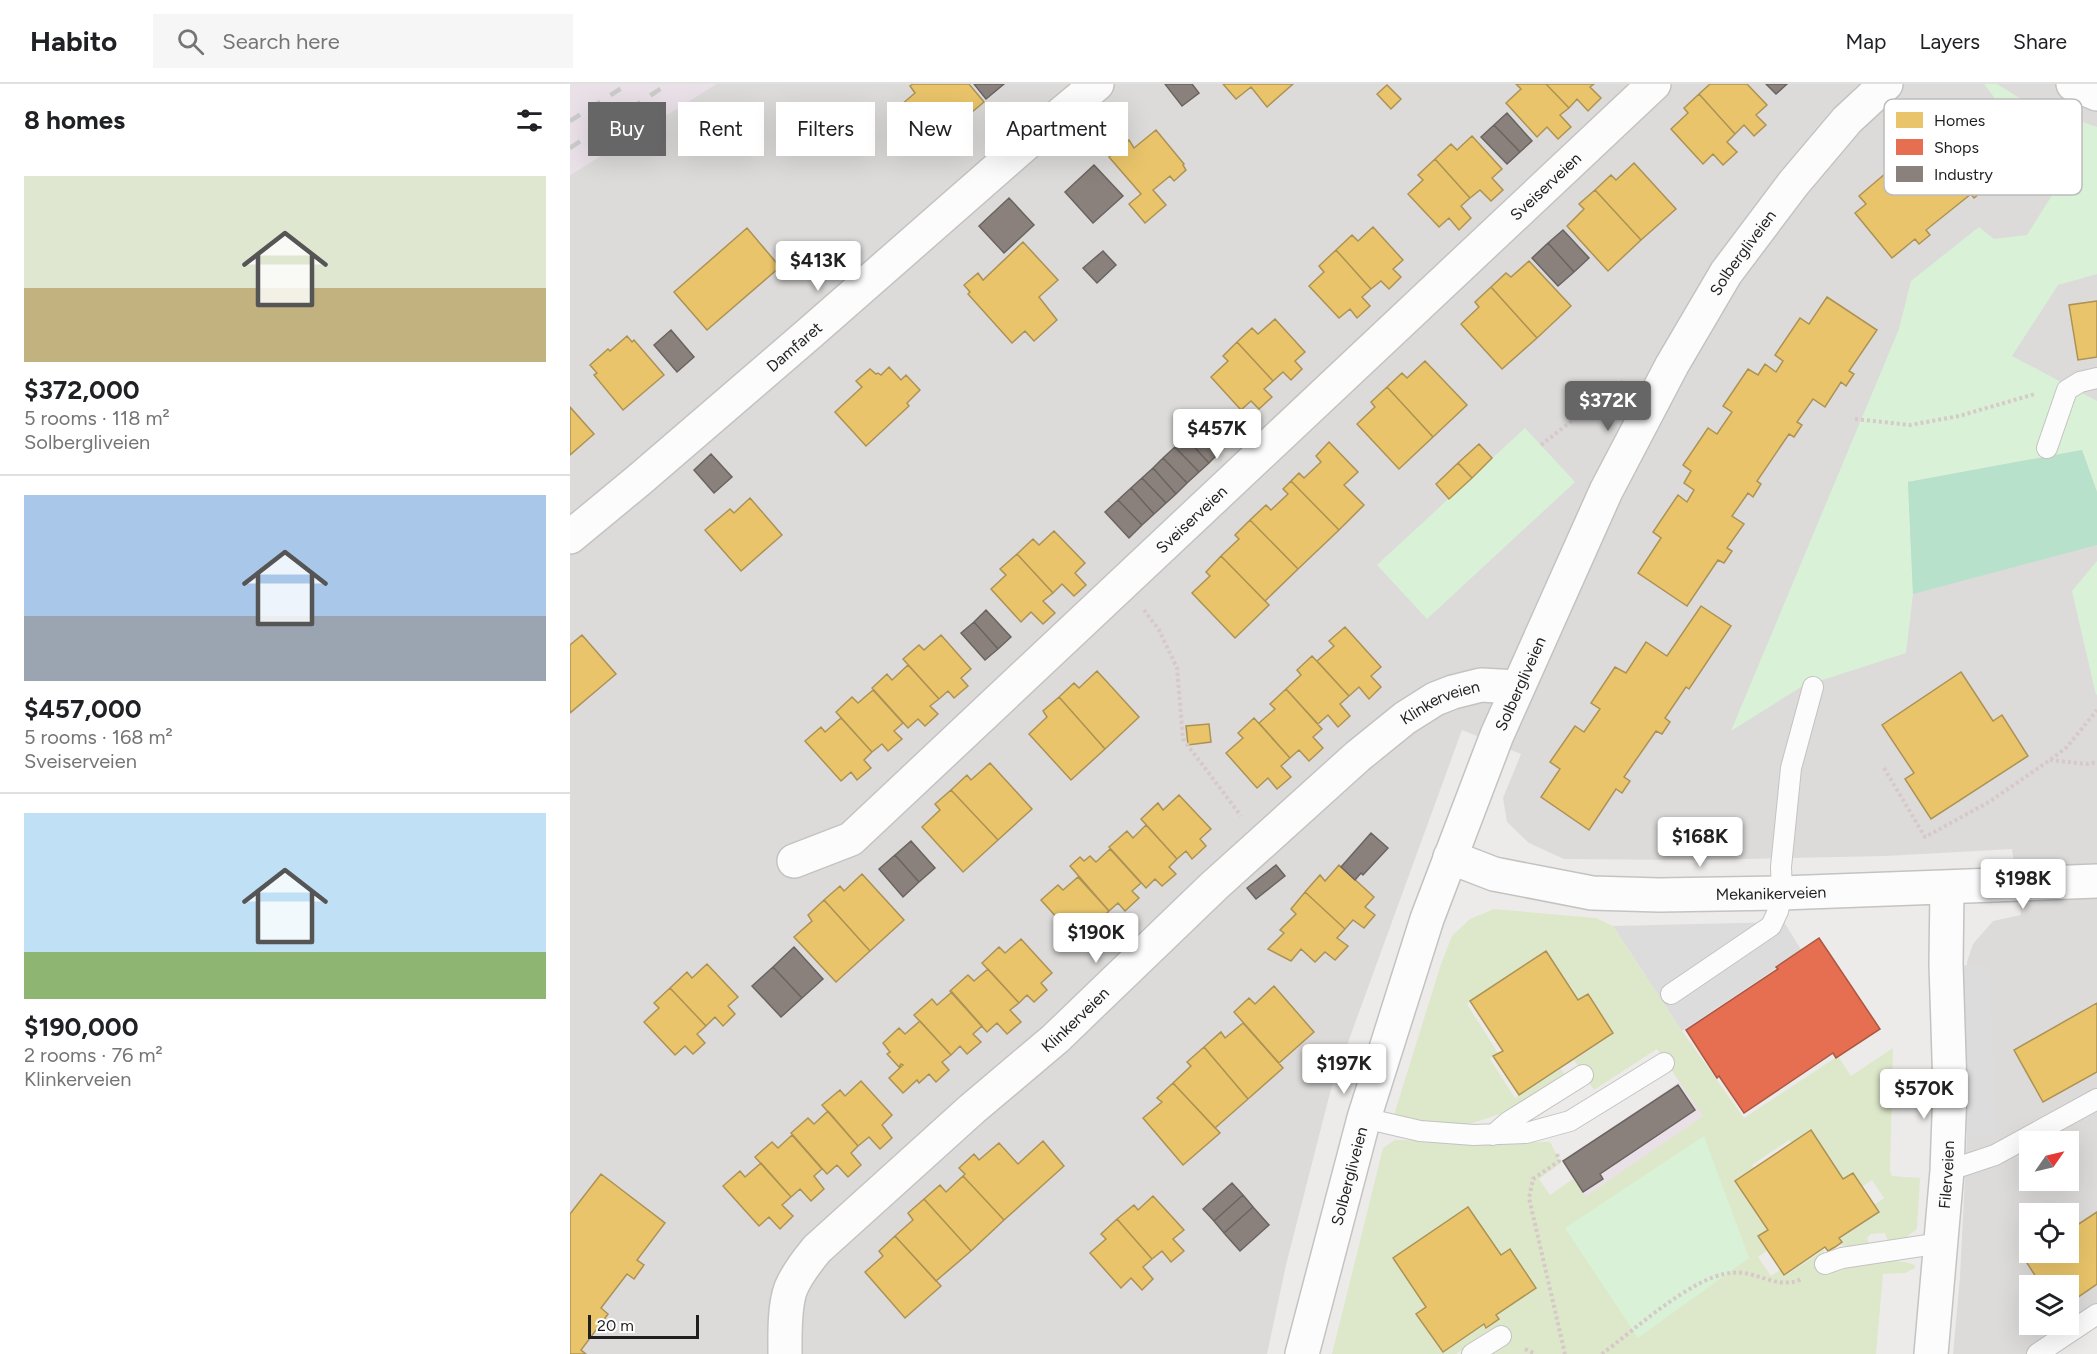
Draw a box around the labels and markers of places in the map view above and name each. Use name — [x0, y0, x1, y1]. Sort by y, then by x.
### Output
pin: $413K — [776, 241, 860, 292]
pin: $372K — [1566, 381, 1650, 432]
pin: $457K — [1175, 409, 1259, 460]
pin: $168K — [1658, 817, 1742, 868]
pin: $198K — [1981, 859, 2065, 910]
pin: $190K — [1054, 913, 1138, 964]
pin: $197K — [1302, 1044, 1386, 1095]
pin: $570K — [1882, 1069, 1966, 1120]

